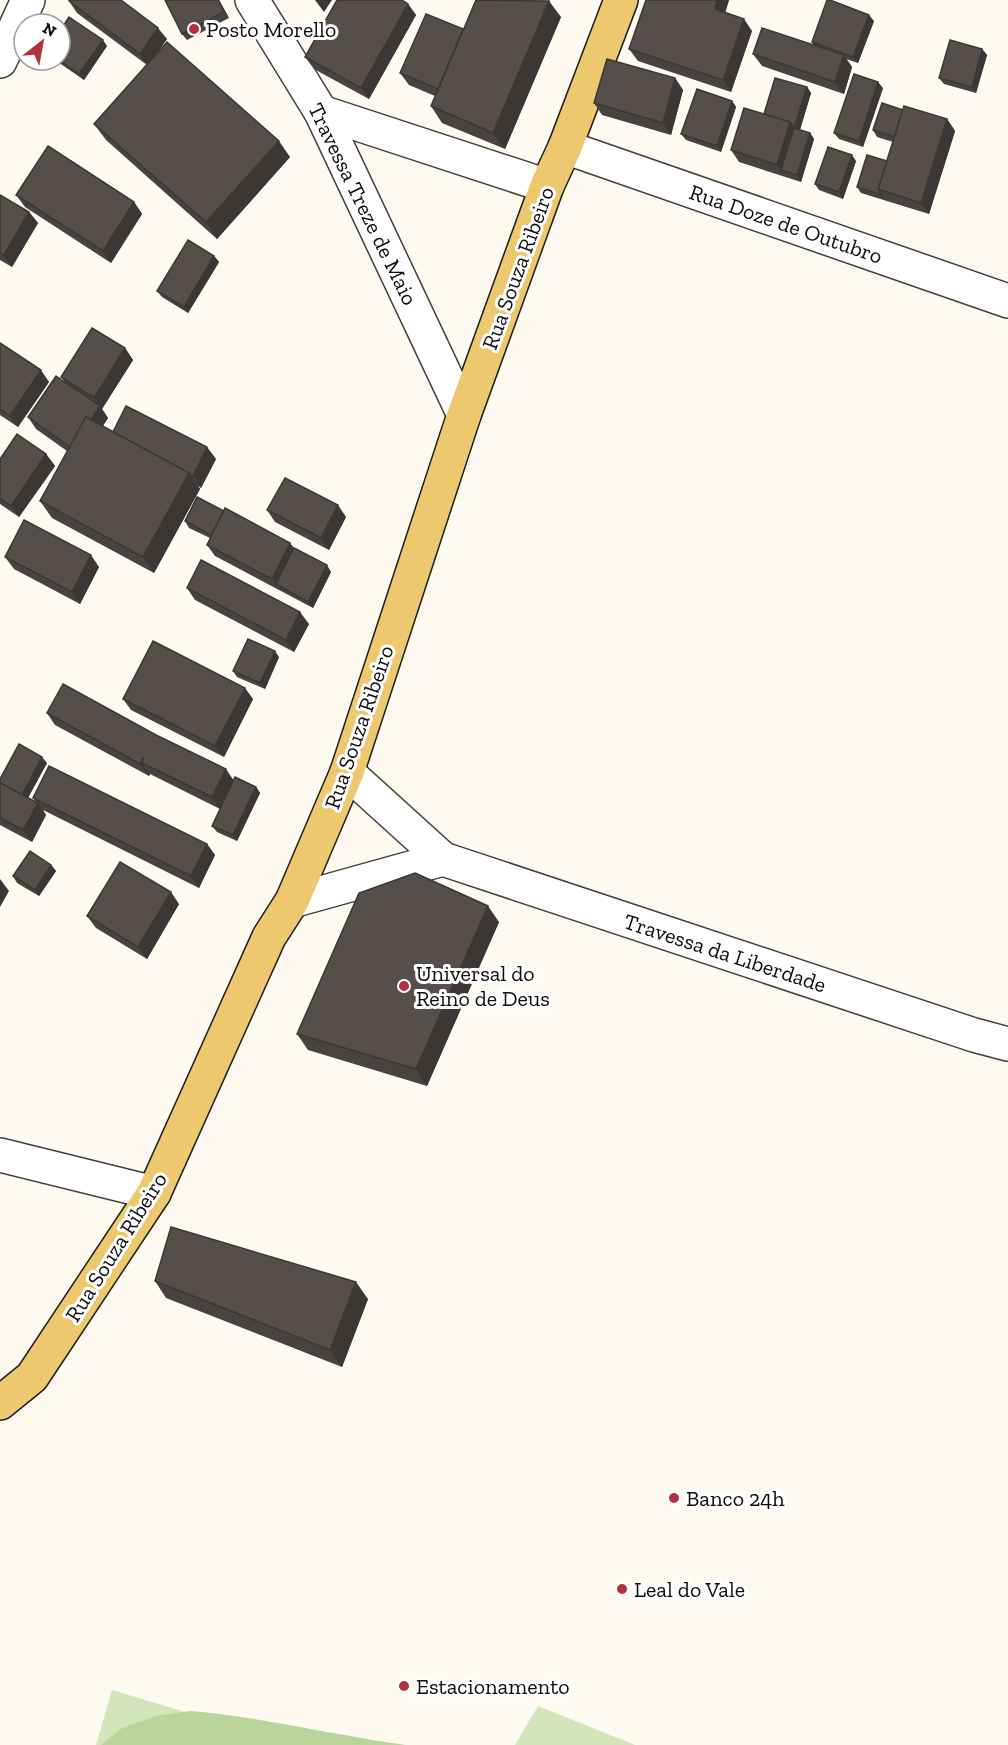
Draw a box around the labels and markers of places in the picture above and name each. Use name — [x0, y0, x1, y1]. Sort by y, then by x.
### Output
place label: Posto Morello — [206, 16, 336, 43]
marker: Posto Morello — [187, 22, 201, 36]
place label: Universal do Reino de Deus — [416, 960, 550, 1012]
marker: Universal do Reino de Deus — [397, 979, 411, 993]
place label: Banco 24h — [686, 1485, 785, 1512]
marker: Banco 24h — [667, 1491, 681, 1505]
place label: Leal do Vale — [634, 1576, 745, 1603]
marker: Leal do Vale — [615, 1582, 629, 1596]
place label: Estacionamento — [416, 1673, 570, 1700]
marker: Estacionamento — [397, 1679, 411, 1693]

